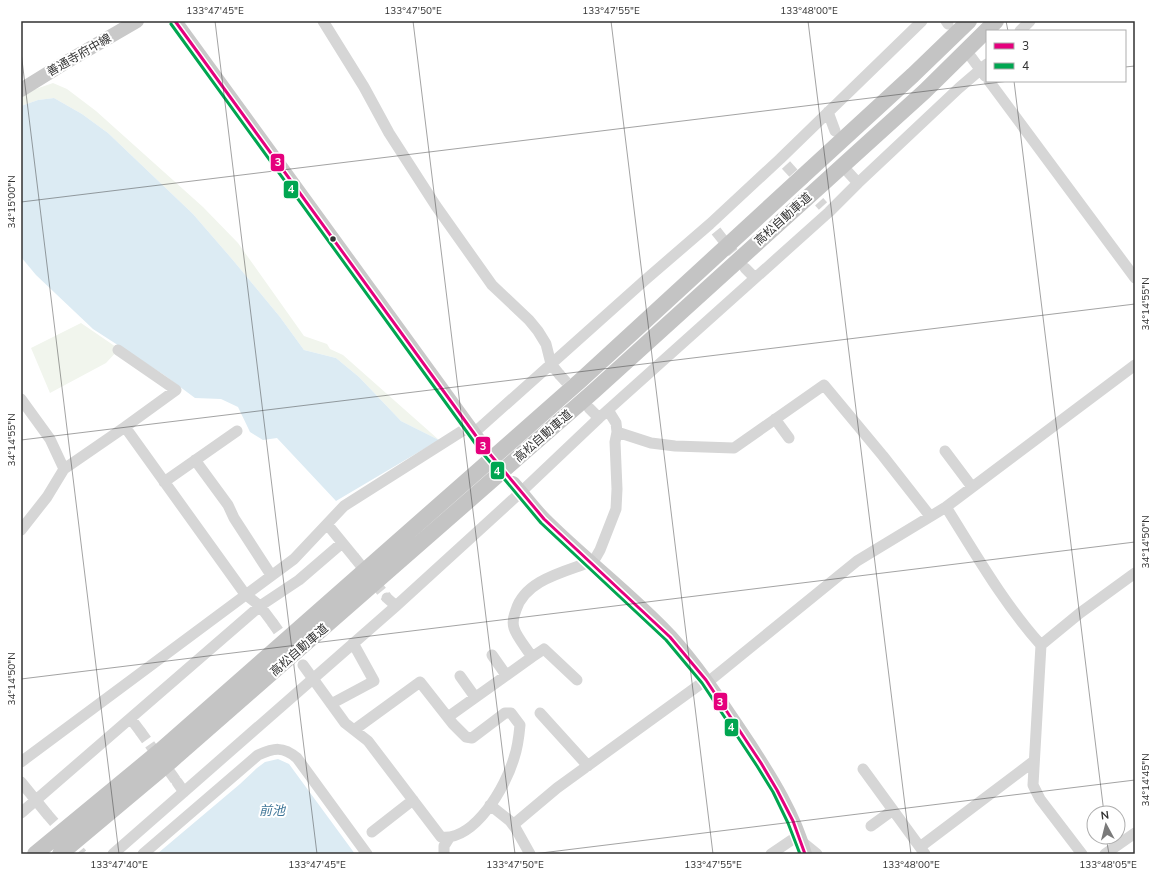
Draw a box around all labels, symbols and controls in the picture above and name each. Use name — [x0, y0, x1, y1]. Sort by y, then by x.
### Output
text: 133°47'45"E — [186, 4, 244, 18]
text: 133°47'50"E — [384, 4, 442, 18]
text: 133°47'55"E — [582, 4, 640, 18]
text: 133°48'00"E — [780, 4, 838, 18]
street label: 善通寺府中線 — [44, 30, 114, 80]
legend — [986, 30, 1126, 82]
text: 3 — [1022, 38, 1029, 54]
text: 4 — [1022, 58, 1029, 74]
line badge: 3 — [270, 153, 285, 172]
text: 3 — [275, 155, 281, 170]
text: 34°15'00"N — [5, 175, 19, 229]
line badge: 4 — [283, 180, 299, 199]
text: 4 — [288, 182, 295, 197]
street label: 高松自動車道 — [751, 189, 815, 249]
unlabelled marker — [328, 234, 338, 244]
text: 34°14'55"N — [1139, 277, 1153, 331]
street label: 高松自動車道 — [511, 406, 575, 466]
text: 34°14'55"N — [5, 413, 19, 467]
line badge: 3 — [475, 436, 491, 455]
text: 3 — [480, 439, 486, 454]
line badge: 4 — [490, 461, 505, 480]
text: 4 — [494, 464, 501, 479]
text: 34°14'50"N — [1139, 515, 1153, 569]
street label: 高松自動車道 — [267, 620, 331, 680]
text: 34°14'50"N — [5, 652, 19, 706]
line badge: 3 — [713, 692, 728, 711]
text: 3 — [717, 695, 723, 710]
line badge: 4 — [724, 718, 739, 737]
text: 4 — [728, 720, 735, 735]
text: 34°14'45"N — [1139, 753, 1153, 807]
water label: 前池 — [259, 802, 287, 820]
north arrow — [1086, 805, 1126, 845]
text: N — [1100, 808, 1110, 824]
text: 133°47'40"E — [90, 858, 148, 872]
text: 133°47'45"E — [288, 858, 346, 872]
text: 133°47'50"E — [486, 858, 544, 872]
text: 133°47'55"E — [684, 858, 742, 872]
text: 133°48'00"E — [882, 858, 940, 872]
text: 133°48'05"E — [1079, 858, 1137, 872]

